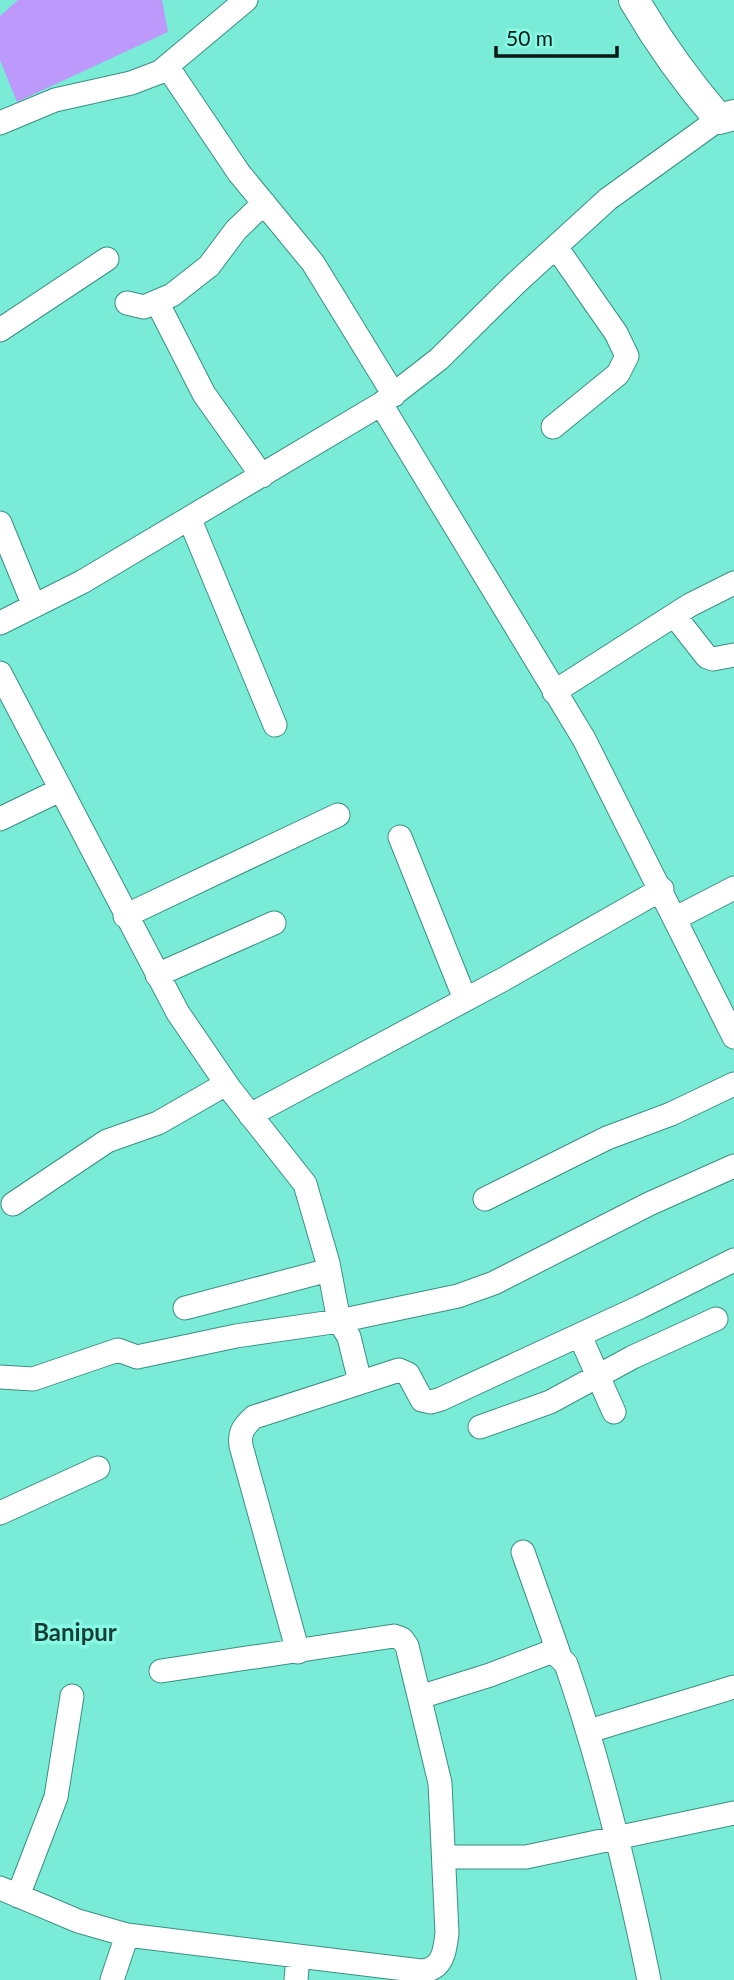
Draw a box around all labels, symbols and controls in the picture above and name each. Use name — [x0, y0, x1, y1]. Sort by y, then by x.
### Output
scale bar — [496, 14, 617, 58]
text: 50 m — [506, 25, 553, 50]
district label: Banipur — [33, 1617, 117, 1646]

